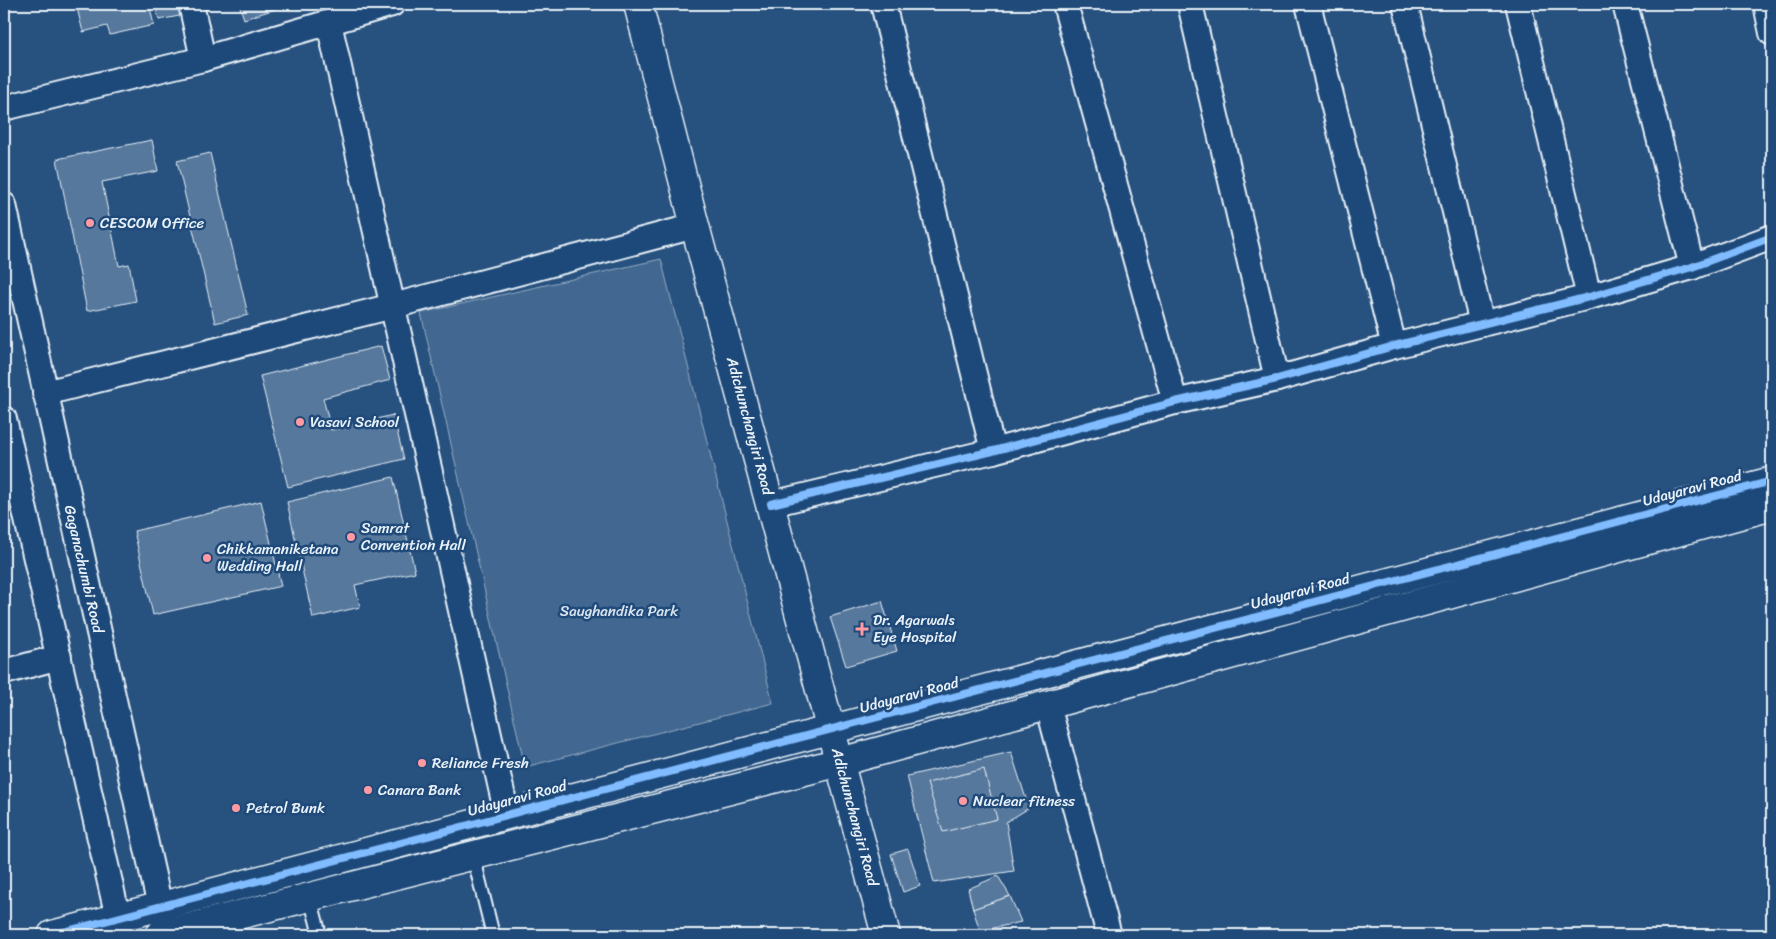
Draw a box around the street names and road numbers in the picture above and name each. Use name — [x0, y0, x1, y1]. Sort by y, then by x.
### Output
street label: Adichunchangiri Road — [719, 353, 781, 499]
street label: Udayaravi Road — [1640, 462, 1745, 514]
street label: Gaganachumbi Road — [57, 502, 112, 637]
street label: Udayaravi Road — [1248, 565, 1353, 617]
street label: Udayaravi Road — [857, 669, 962, 721]
street label: Adichunchangiri Road — [824, 744, 886, 890]
street label: Udayaravi Road — [465, 772, 570, 824]

